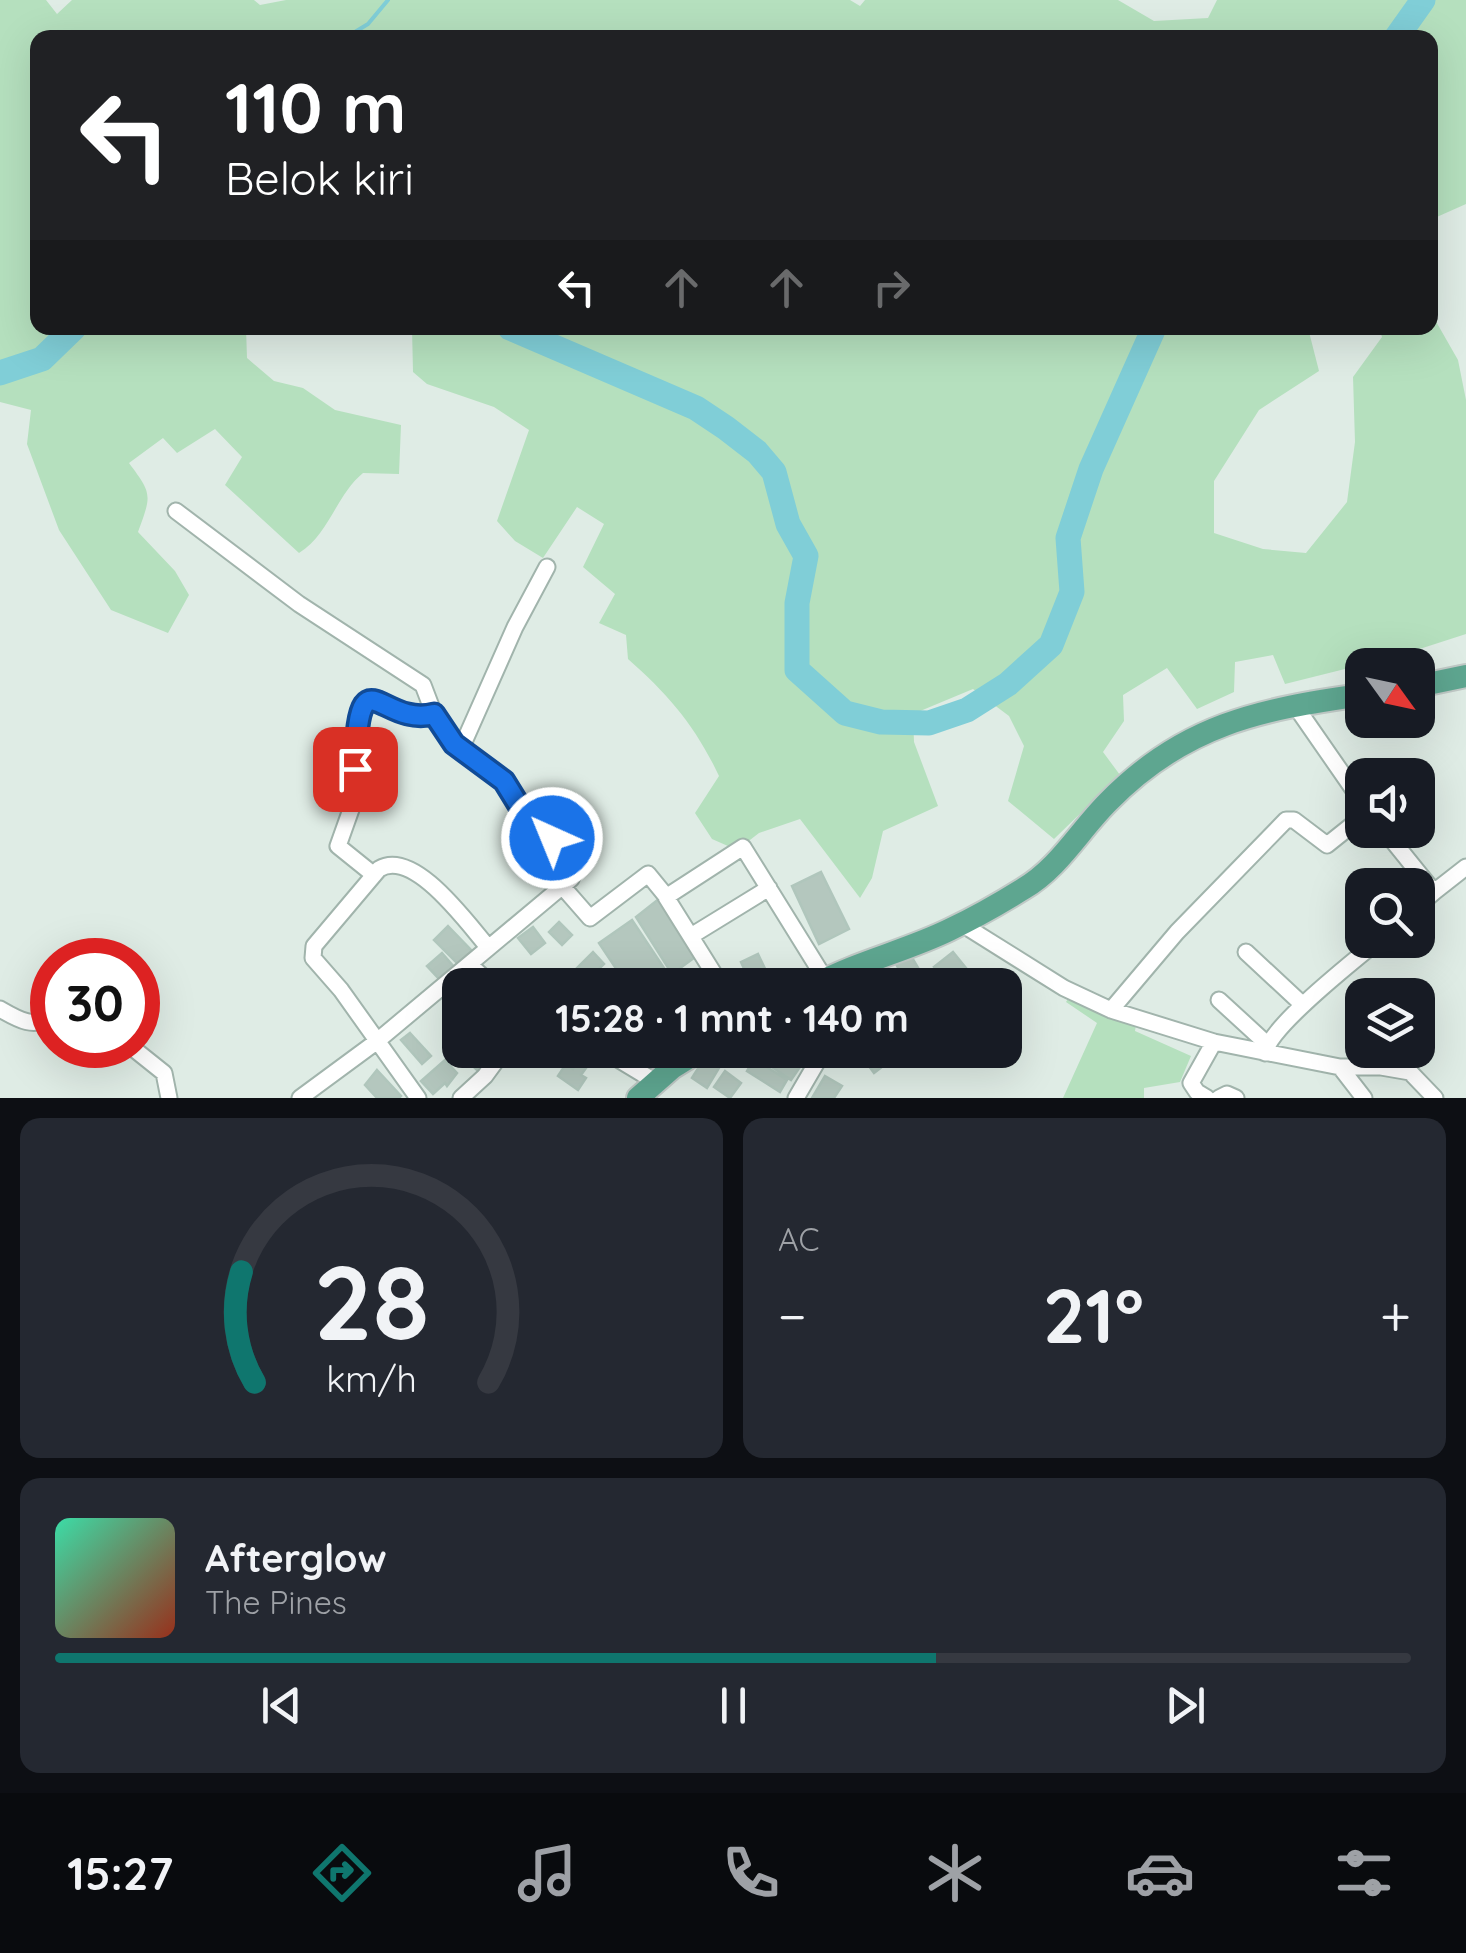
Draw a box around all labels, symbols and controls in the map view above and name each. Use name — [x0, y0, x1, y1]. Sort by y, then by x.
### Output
text: 110 m — [225, 63, 407, 151]
icon: left — [60, 70, 190, 200]
text: Belok kiri — [225, 150, 414, 206]
icon: left — [549, 260, 604, 315]
icon: ahead — [654, 260, 709, 315]
icon: ahead — [759, 260, 814, 315]
icon: right — [864, 260, 919, 315]
north arrow — [1345, 648, 1435, 738]
map controls — [1345, 648, 1435, 1068]
pin — [313, 727, 398, 812]
icon: arrive — [328, 742, 383, 797]
button: sound — [1345, 758, 1435, 848]
position arrow — [500, 786, 604, 890]
button: search — [1345, 868, 1435, 958]
speed limit sign: 30 — [30, 938, 160, 1068]
button: layers — [1345, 978, 1435, 1068]
text: 15:28 · 1 mnt · 140 m — [555, 994, 909, 1042]
text: AC — [778, 1219, 819, 1259]
text: 28 — [313, 1236, 430, 1366]
text: 21° — [1043, 1268, 1144, 1362]
text: − — [778, 1281, 807, 1350]
text: + — [1380, 1281, 1411, 1350]
text: km/h — [326, 1356, 417, 1401]
text: Afterglow — [205, 1534, 387, 1582]
text: The Pines — [205, 1582, 347, 1622]
icon: previous — [254, 1678, 309, 1733]
icon: pause — [706, 1678, 761, 1733]
icon: next — [1158, 1678, 1213, 1733]
icon: directions — [307, 1838, 377, 1908]
icon: music — [512, 1838, 582, 1908]
icon: phone — [716, 1838, 786, 1908]
icon: climate — [920, 1838, 990, 1908]
icon: car — [1125, 1838, 1195, 1908]
icon: filters — [1329, 1838, 1399, 1908]
text: 15:27 — [67, 1845, 173, 1901]

